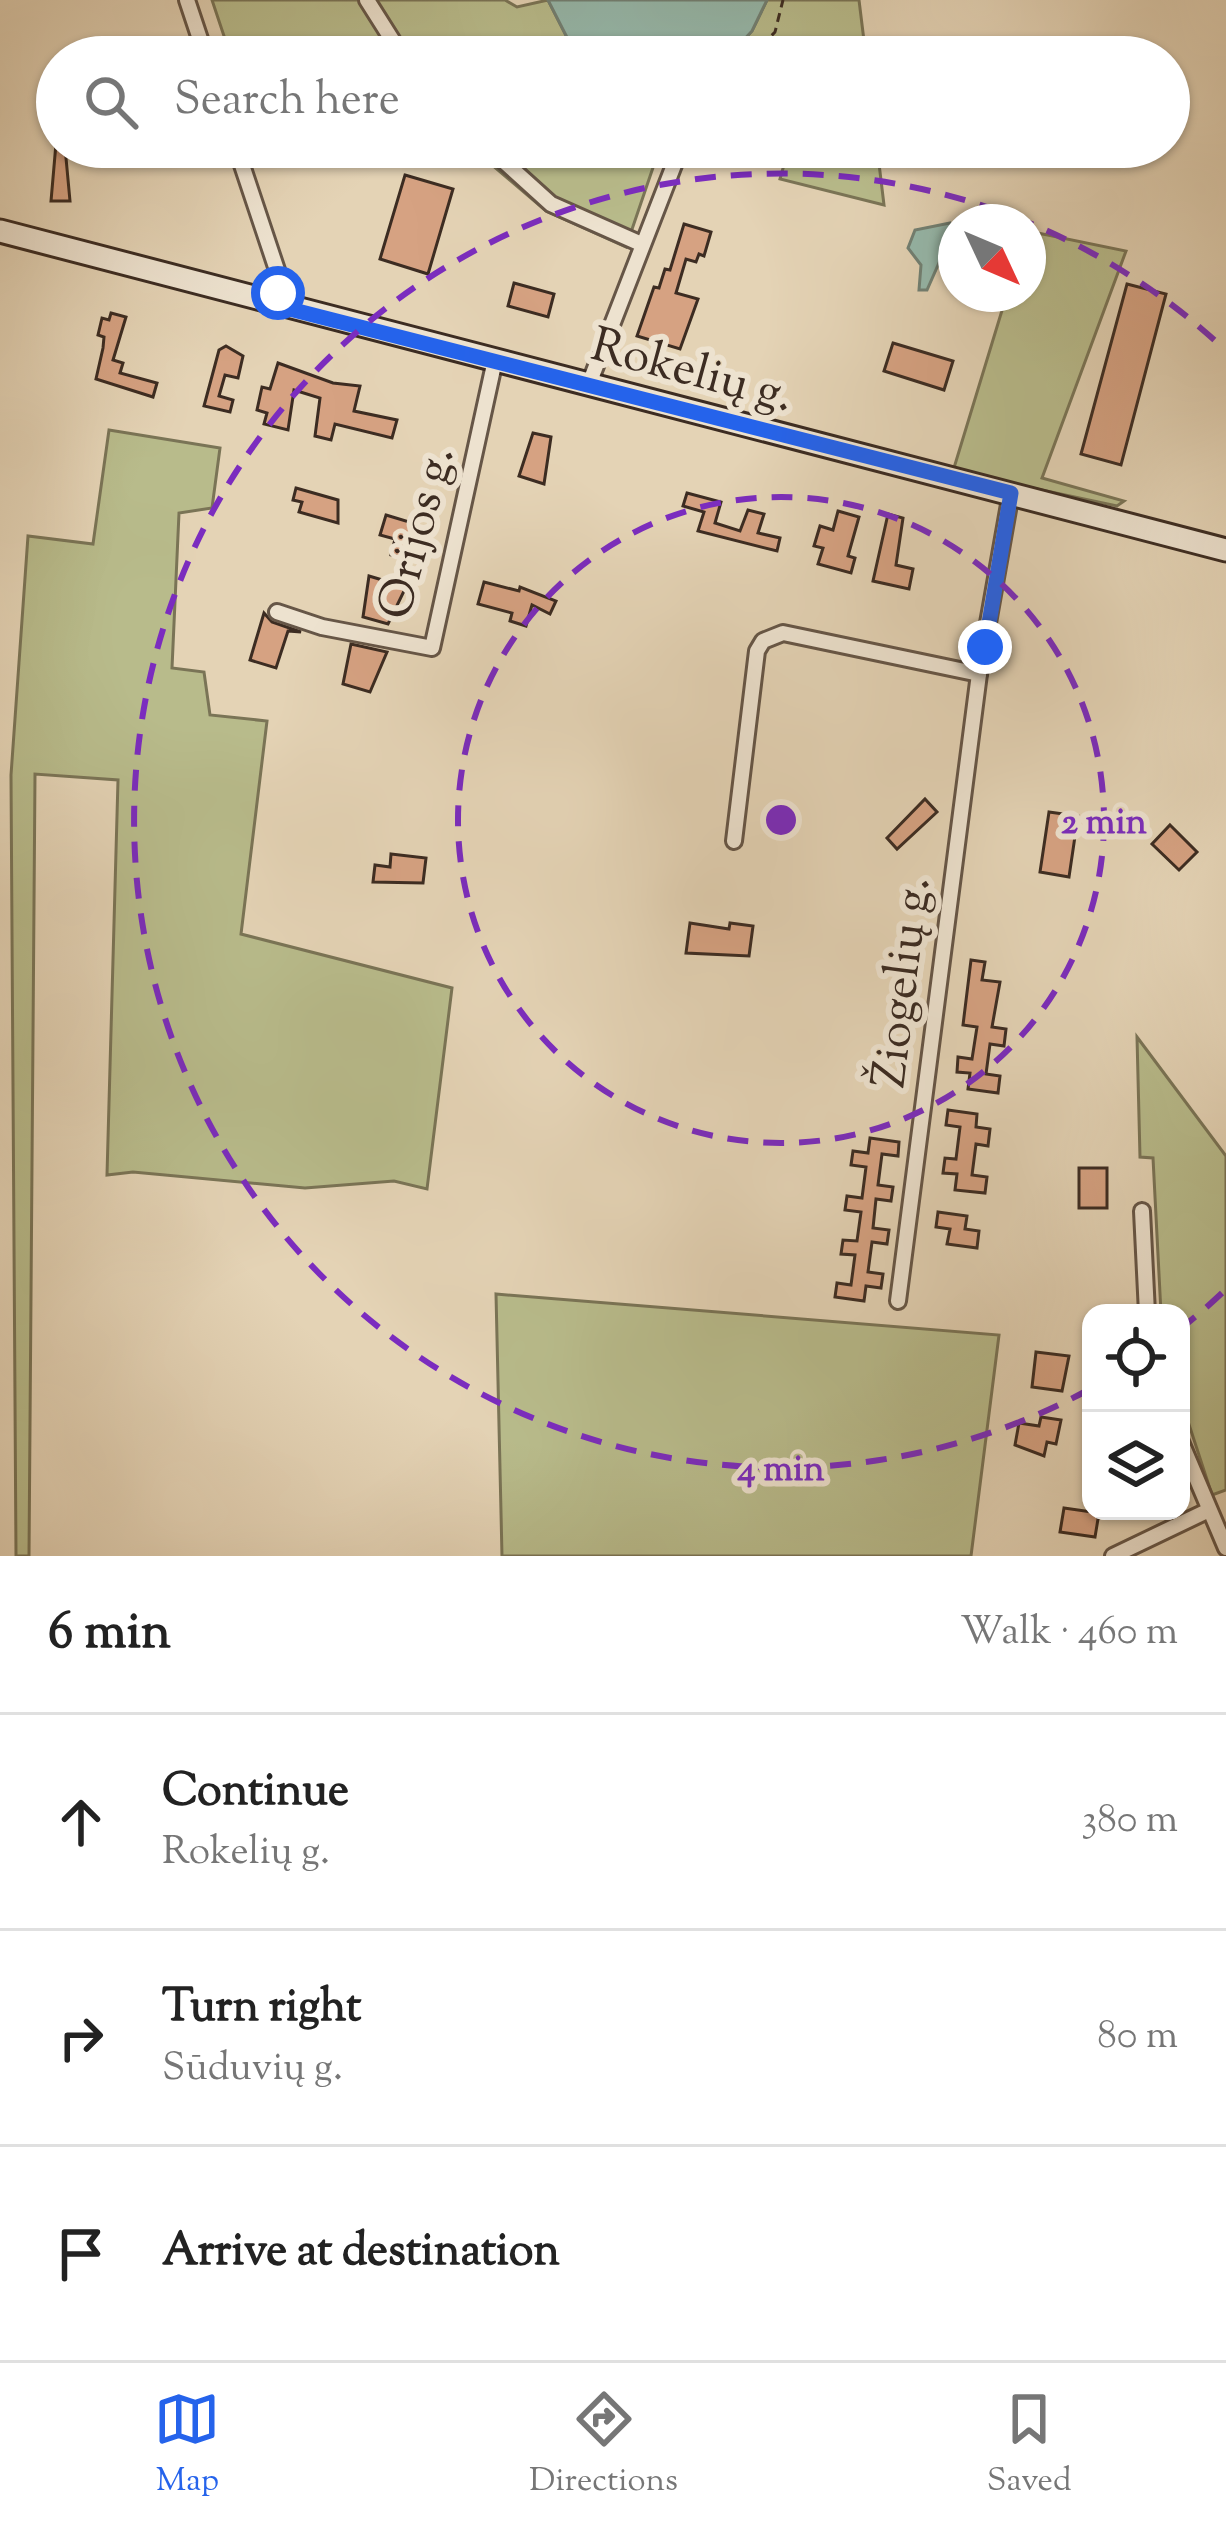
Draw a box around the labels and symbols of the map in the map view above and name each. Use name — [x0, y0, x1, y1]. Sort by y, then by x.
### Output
north arrow — [938, 204, 1046, 312]
route start — [251, 266, 305, 320]
street label: Rokelių g. — [583, 313, 800, 433]
street label: Orijos g. — [363, 439, 476, 628]
route end — [958, 620, 1012, 674]
text: 2 min — [1061, 798, 1148, 850]
centre of rings — [760, 799, 802, 841]
street label: Žiogelių g. — [857, 873, 952, 1092]
text: 4 min — [736, 1445, 825, 1497]

